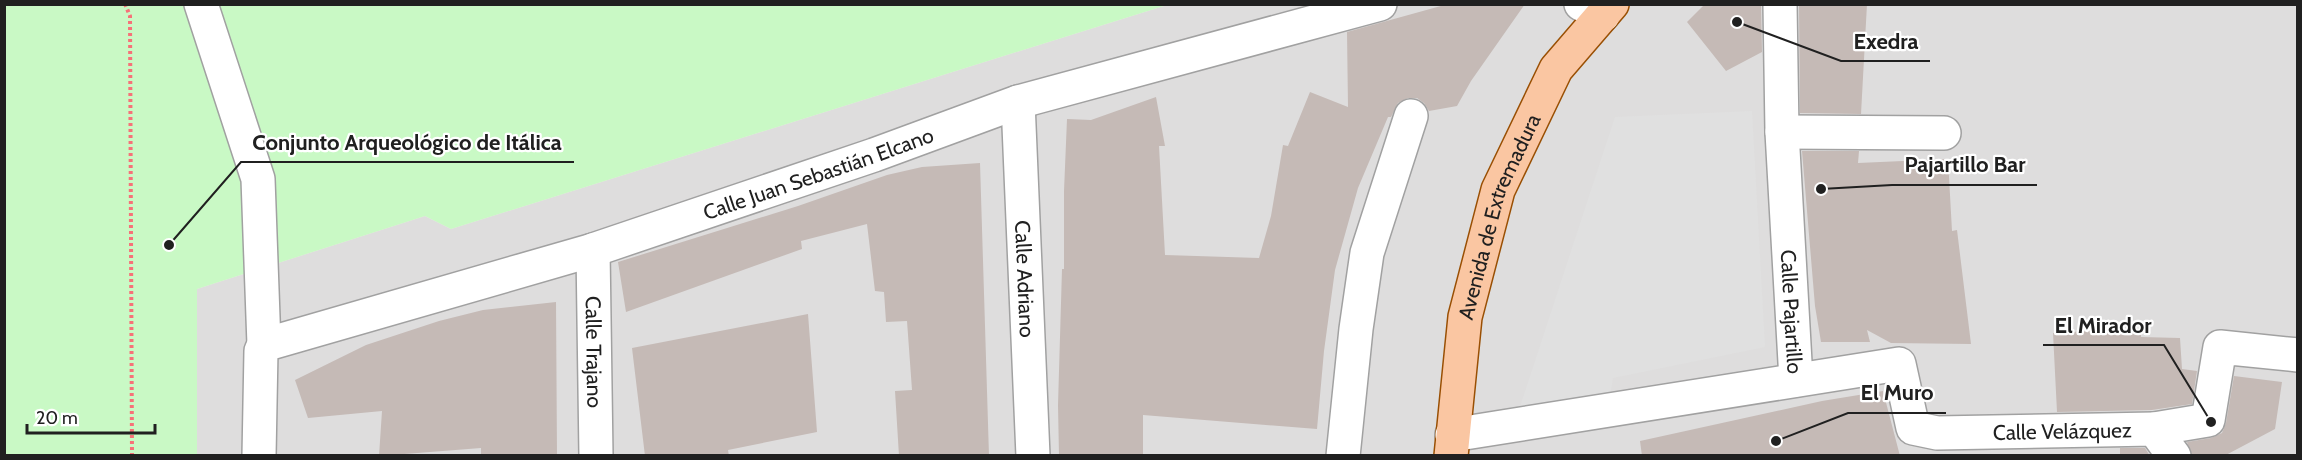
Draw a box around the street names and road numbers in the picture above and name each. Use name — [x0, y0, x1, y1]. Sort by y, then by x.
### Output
street label: Avenida de Extremadura — [1452, 109, 1545, 322]
street label: Calle Juan Sebastián Elcano — [700, 122, 937, 224]
street label: Calle Adriano — [1011, 220, 1040, 338]
street label: Calle Pajartillo — [1776, 249, 1808, 374]
street label: Calle Trajano — [581, 296, 608, 408]
street label: Calle Velázquez — [1993, 417, 2132, 444]

